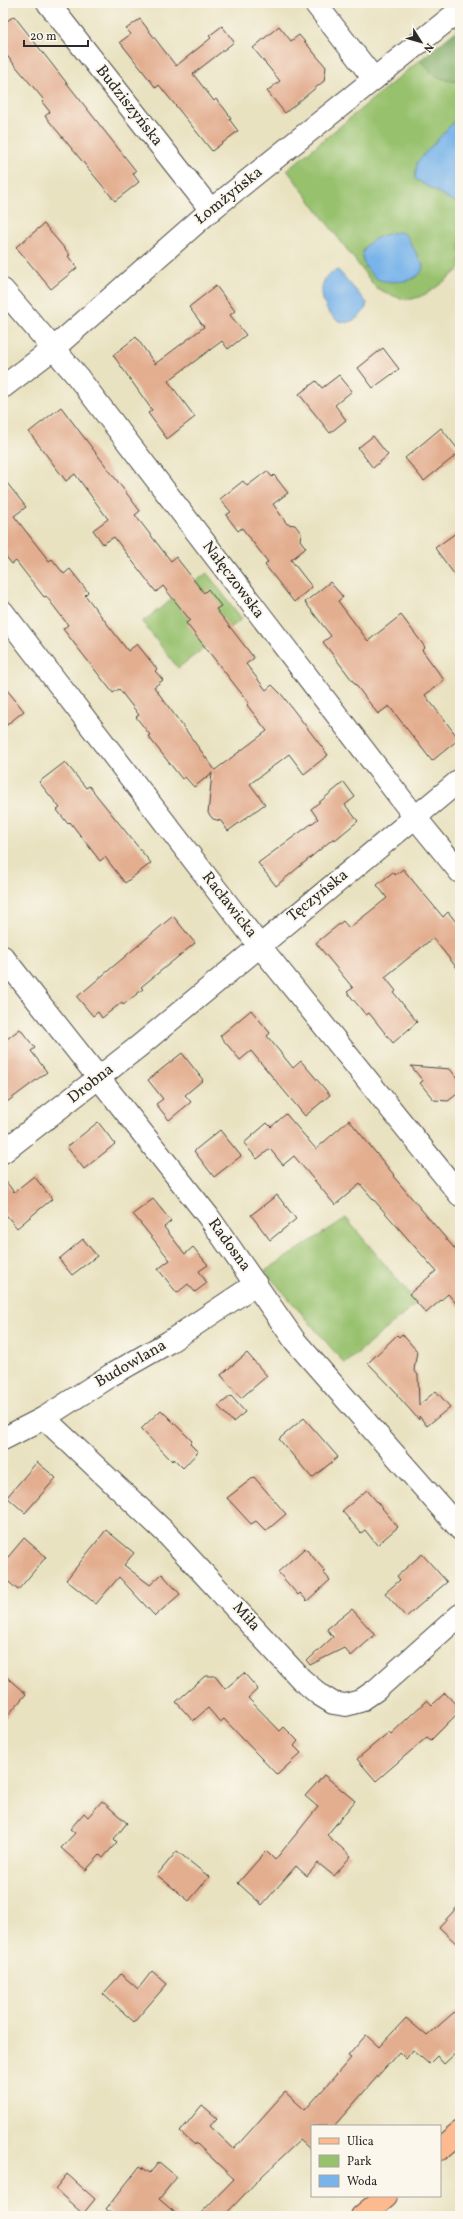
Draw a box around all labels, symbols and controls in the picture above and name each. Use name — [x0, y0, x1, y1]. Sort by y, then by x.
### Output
scale bar — [24, 22, 88, 48]
north arrow — [401, 22, 441, 62]
text: 20 m — [30, 29, 57, 45]
text: N — [419, 39, 436, 55]
street label: Budziszyńska — [90, 61, 168, 151]
street label: Łomżyńska — [190, 162, 268, 230]
street label: Nałęczowska — [197, 537, 269, 623]
street label: Tęczyńska — [283, 865, 353, 927]
street label: Racławicka — [196, 867, 262, 943]
street label: Drobna — [63, 1059, 119, 1109]
street label: Radosna — [202, 1214, 256, 1276]
street label: Budowlana — [91, 1335, 171, 1393]
street label: Miła — [227, 1598, 265, 1636]
legend — [311, 2125, 441, 2197]
text: Ulica — [347, 2134, 374, 2150]
text: Park — [347, 2154, 372, 2170]
text: Woda — [347, 2174, 377, 2190]

